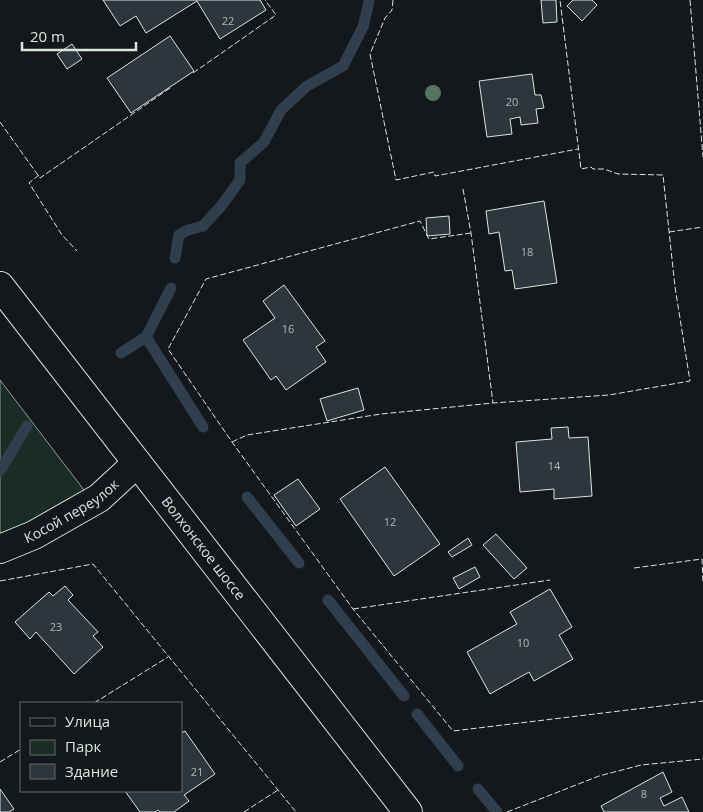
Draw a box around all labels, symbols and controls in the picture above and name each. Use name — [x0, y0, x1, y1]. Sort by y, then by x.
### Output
house number: 22 — [222, 13, 234, 28]
scale bar — [22, 20, 136, 52]
text: 20 m — [30, 26, 65, 46]
house number: 20 — [506, 94, 518, 109]
house number: 18 — [521, 244, 533, 259]
house number: 16 — [282, 321, 294, 336]
house number: 14 — [548, 458, 561, 473]
street label: Косой переулок — [21, 474, 123, 547]
street label: Волхонское шоссе — [158, 492, 250, 604]
house number: 12 — [384, 514, 396, 529]
house number: 23 — [50, 619, 62, 634]
house number: 10 — [517, 635, 529, 650]
legend — [20, 702, 182, 792]
text: Улица — [65, 711, 110, 731]
text: Парк — [65, 736, 101, 756]
text: Здание — [65, 761, 118, 781]
house number: 21 — [191, 764, 203, 779]
house number: 8 — [641, 786, 647, 801]

